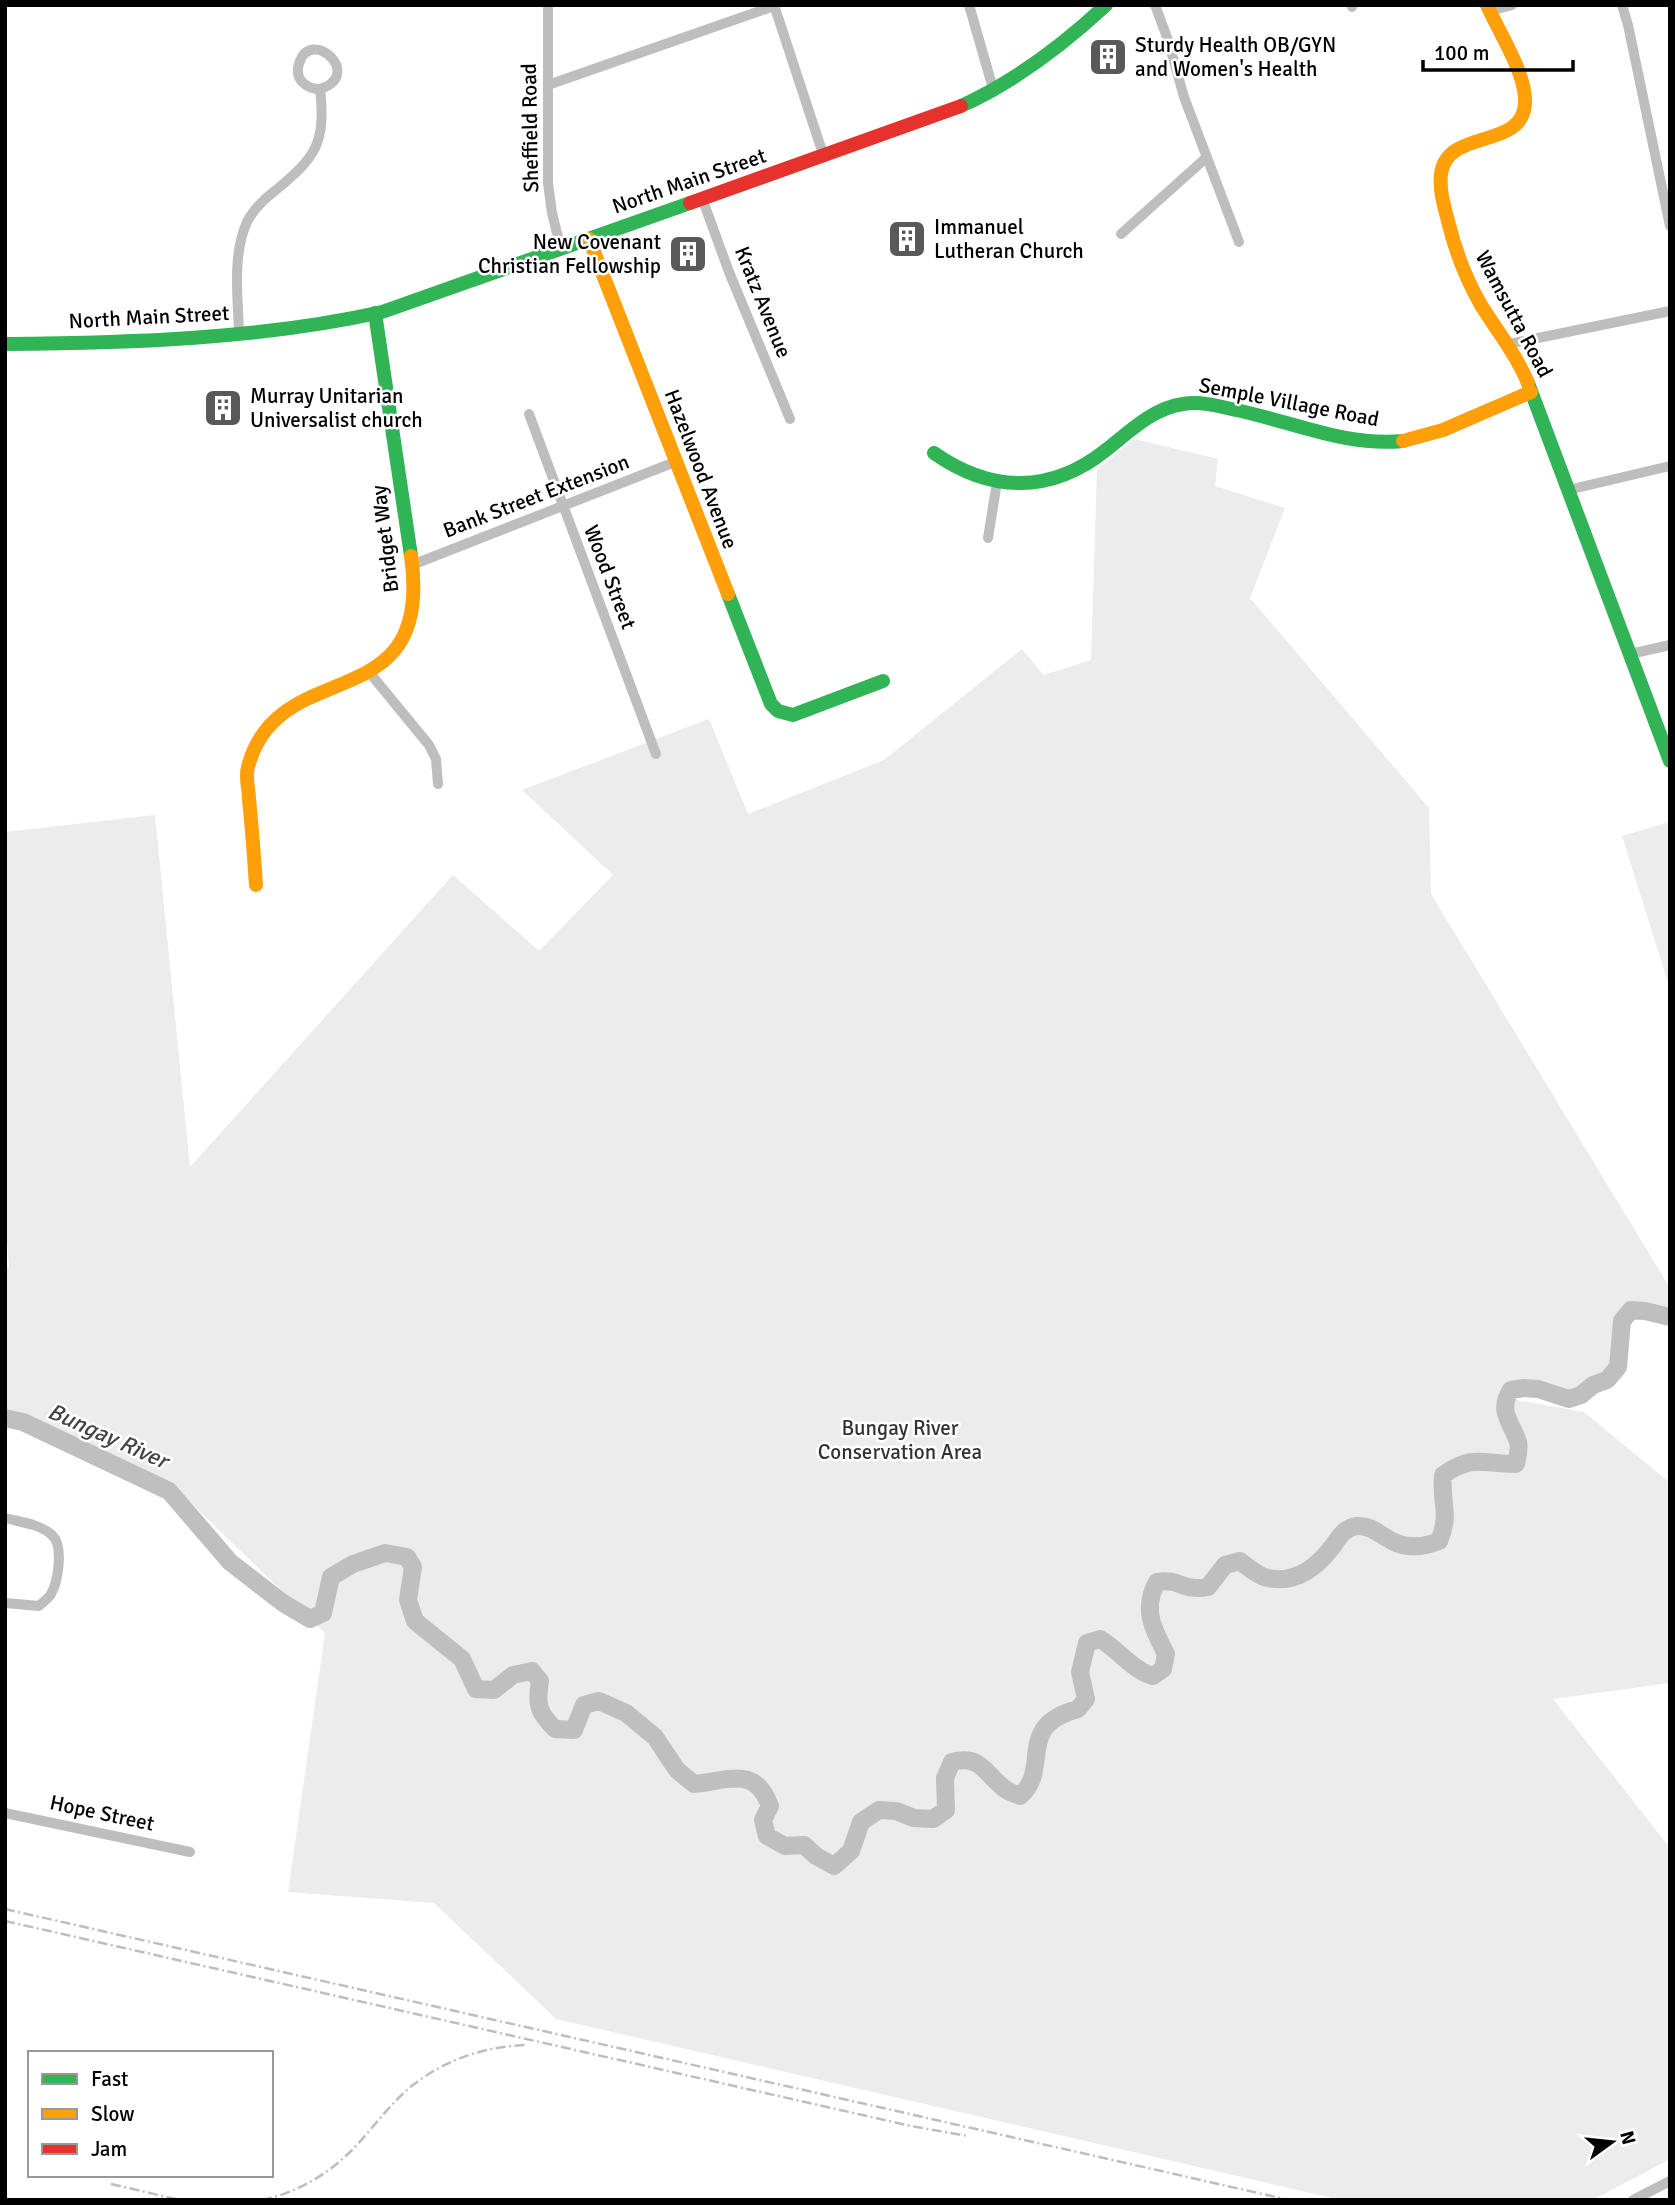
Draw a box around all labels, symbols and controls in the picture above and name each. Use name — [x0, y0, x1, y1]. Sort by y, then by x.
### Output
scale bar — [1423, 28, 1574, 72]
place label: Sturdy Health OB/GYN and Women's Health — [1135, 32, 1336, 82]
building icon: Sturdy Health OB/GYN and Women's Health — [1087, 36, 1129, 78]
text: 100 m — [1434, 40, 1489, 66]
street label: Sheffield Road — [516, 63, 544, 193]
street label: North Main Street — [609, 143, 769, 219]
place label: Immanuel Lutheran Church — [934, 214, 1084, 264]
building icon: Immanuel Lutheran Church — [886, 218, 928, 260]
place label: New Covenant Christian Fellowship — [478, 229, 661, 279]
building icon: New Covenant Christian Fellowship — [667, 233, 709, 275]
street label: Kratz Avenue — [729, 242, 797, 362]
street label: Wamsutta Road — [1470, 246, 1558, 382]
street label: North Main Street — [68, 300, 230, 334]
street label: Semple Village Road — [1197, 372, 1381, 432]
place label: Murray Unitarian Universalist church — [250, 383, 423, 433]
street label: Hazelwood Avenue — [659, 386, 743, 552]
building icon: Murray Unitarian Universalist church — [202, 387, 244, 429]
street label: Bank Street Extension — [439, 449, 633, 543]
street label: Bridget Way — [365, 484, 404, 594]
street label: Wood Street — [578, 521, 642, 633]
water label: Bungay River — [43, 1397, 176, 1477]
park label: Bungay River Conservation Area — [818, 1415, 982, 1465]
street label: Hope Street — [47, 1789, 157, 1837]
legend — [28, 2051, 273, 2177]
text: Fast — [91, 2066, 128, 2092]
text: Slow — [91, 2101, 135, 2127]
north arrow — [1577, 2107, 1647, 2177]
text: N — [1614, 2128, 1641, 2147]
text: Jam — [91, 2136, 127, 2162]

